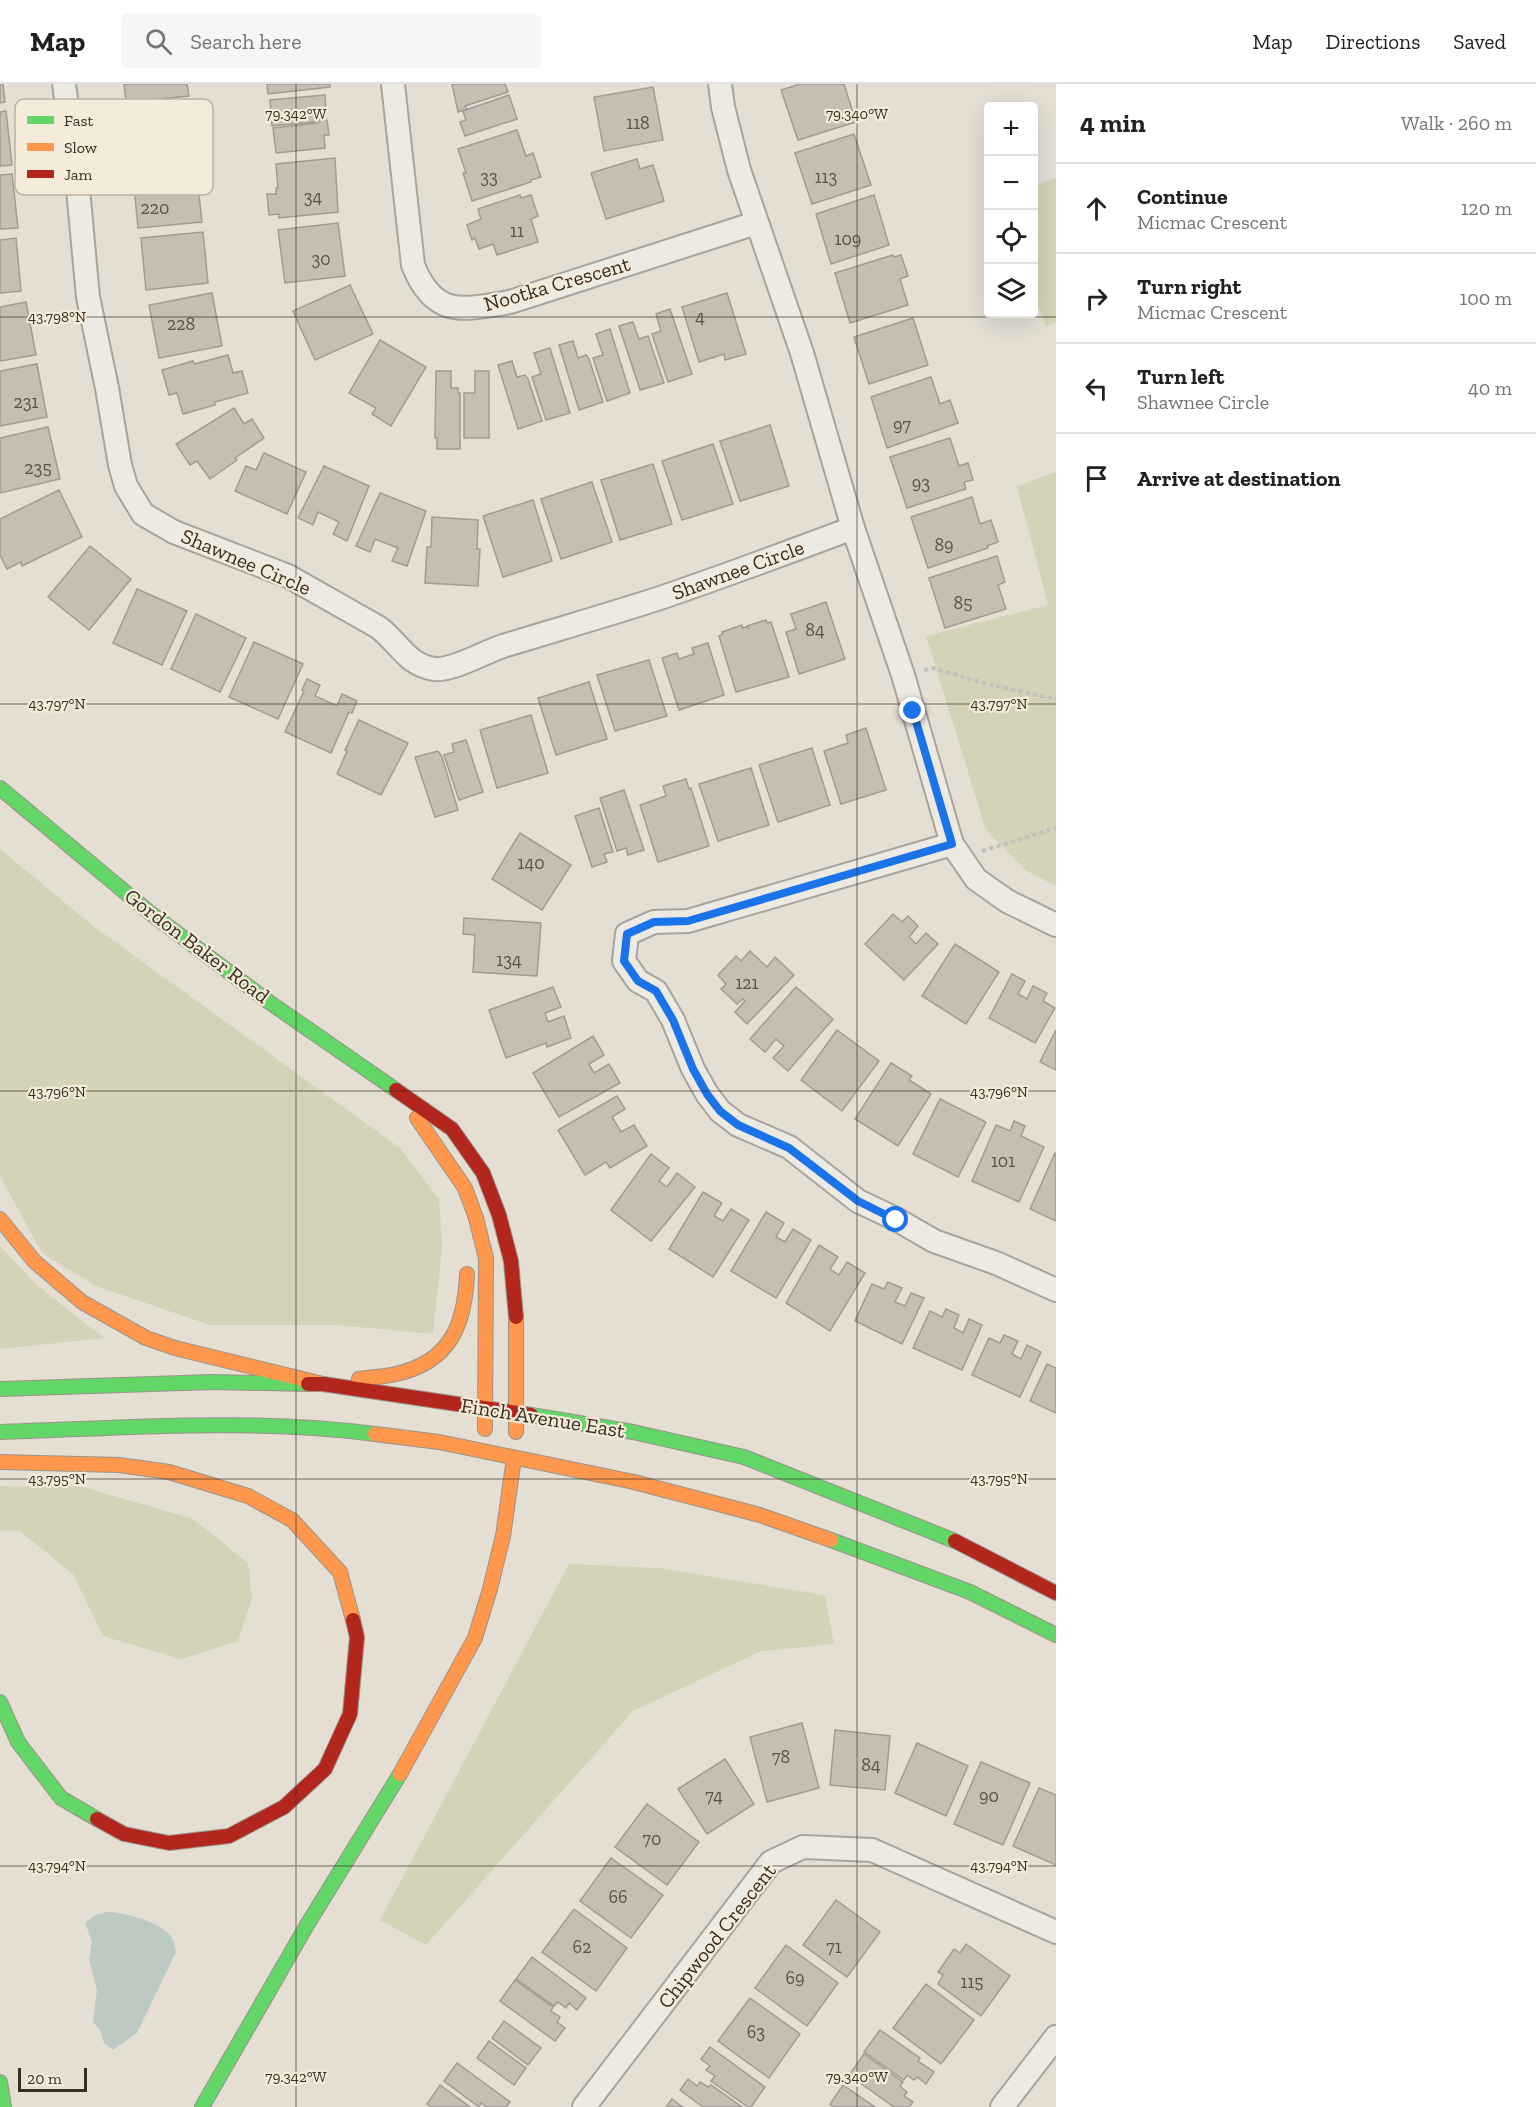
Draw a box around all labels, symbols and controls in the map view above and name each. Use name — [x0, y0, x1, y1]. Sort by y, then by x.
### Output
search box — [121, 14, 541, 68]
text: Map — [30, 25, 85, 58]
icon: search — [142, 25, 175, 58]
text: Search here — [190, 28, 302, 55]
text: Map — [1253, 29, 1293, 54]
text: Directions — [1326, 29, 1420, 54]
text: Saved — [1453, 29, 1506, 54]
legend — [15, 99, 213, 195]
map controls — [984, 102, 1038, 318]
button: + — [984, 102, 1038, 156]
text: 79.342°W — [265, 105, 327, 123]
text: 79.340°W — [826, 105, 888, 123]
text: 4 min — [1080, 107, 1146, 139]
text: Fast — [64, 111, 93, 130]
text: Walk · 260 m — [1401, 111, 1512, 135]
house number: 118 — [626, 112, 650, 134]
text: Slow — [64, 138, 98, 157]
button: − — [984, 156, 1038, 210]
text: Jam — [64, 165, 93, 184]
house number: 33 — [480, 166, 498, 188]
house number: 113 — [815, 166, 838, 188]
text: Continue — [1137, 183, 1228, 210]
house number: 34 — [304, 186, 323, 208]
icon: ahead — [1080, 192, 1113, 225]
text: 120 m — [1461, 196, 1512, 220]
house number: 220 — [141, 197, 169, 219]
button: locate — [984, 210, 1038, 264]
text: Micmac Crescent — [1137, 210, 1287, 234]
house number: 11 — [510, 220, 524, 242]
house number: 109 — [835, 228, 861, 250]
house number: 30 — [311, 248, 331, 270]
street label: Nootka Crescent — [481, 251, 633, 316]
button: layers — [984, 264, 1038, 318]
text: Turn right — [1137, 273, 1241, 300]
icon: right — [1080, 282, 1113, 315]
text: 100 m — [1459, 286, 1512, 310]
text: Micmac Crescent — [1137, 300, 1287, 324]
house number: 4 — [695, 306, 705, 328]
text: 43.798°N — [28, 308, 86, 326]
house number: 228 — [167, 313, 195, 335]
text: Turn left — [1137, 363, 1224, 390]
icon: left — [1080, 372, 1113, 405]
text: 40 m — [1468, 376, 1512, 400]
text: Shawnee Circle — [1137, 390, 1269, 414]
house number: 231 — [13, 391, 39, 413]
house number: 97 — [893, 414, 912, 436]
house number: 235 — [24, 457, 52, 479]
icon: arrive — [1080, 462, 1113, 495]
text: Arrive at destination — [1137, 465, 1340, 492]
house number: 93 — [912, 472, 930, 494]
street label: Shawnee Circle — [177, 523, 315, 600]
street label: Shawnee Circle — [668, 534, 807, 605]
house number: 89 — [934, 534, 954, 556]
house number: 85 — [954, 592, 972, 614]
house number: 84 — [805, 619, 825, 641]
text: 43.797°N — [29, 695, 85, 713]
text: 43.797°N — [971, 695, 1027, 713]
route end — [899, 697, 925, 723]
house number: 140 — [518, 852, 545, 874]
street label: Gordon Baker Road — [120, 883, 275, 1008]
house number: 134 — [496, 949, 522, 971]
house number: 121 — [735, 972, 759, 994]
text: 43.796°N — [28, 1083, 86, 1101]
text: 43.796°N — [970, 1083, 1028, 1101]
house number: 101 — [991, 1150, 1015, 1172]
route start — [882, 1206, 908, 1232]
street label: Finch Avenue East — [459, 1392, 627, 1443]
text: 43.795°N — [28, 1470, 86, 1488]
text: 43.795°N — [970, 1470, 1028, 1488]
house number: 78 — [772, 1746, 790, 1768]
house number: 84 — [861, 1754, 881, 1776]
house number: 74 — [705, 1785, 723, 1807]
house number: 90 — [979, 1785, 999, 1807]
house number: 70 — [643, 1828, 661, 1850]
text: 43.794°N — [28, 1857, 86, 1875]
text: 43.794°N — [970, 1857, 1028, 1875]
street label: Chipwood Crescent — [652, 1858, 781, 2013]
house number: 66 — [608, 1886, 628, 1908]
house number: 62 — [573, 1936, 591, 1958]
house number: 71 — [826, 1936, 842, 1958]
house number: 69 — [785, 1967, 805, 1989]
house number: 115 — [960, 1971, 984, 1993]
house number: 63 — [747, 2021, 765, 2043]
scale bar — [18, 2065, 87, 2092]
text: 79.342°W — [265, 2068, 327, 2086]
text: 79.340°W — [826, 2068, 888, 2086]
text: 20 m — [27, 2069, 62, 2088]

